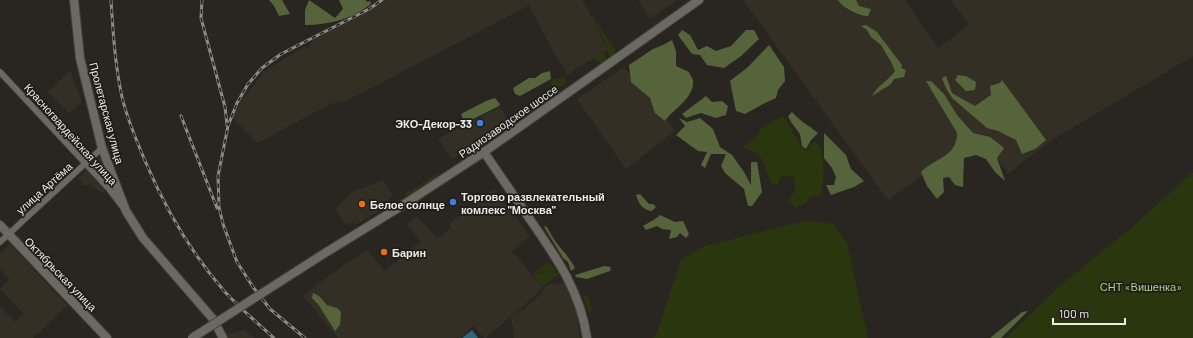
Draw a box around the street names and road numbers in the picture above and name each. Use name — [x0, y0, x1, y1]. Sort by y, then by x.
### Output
street label: Пролетарская улица — [87, 61, 127, 166]
street label: Красногвардейская улица — [22, 81, 121, 188]
street label: Радиозаводское шоссе — [456, 82, 560, 160]
street label: улица Артёма — [13, 159, 75, 216]
street label: Октябрьская улица — [22, 234, 100, 314]

